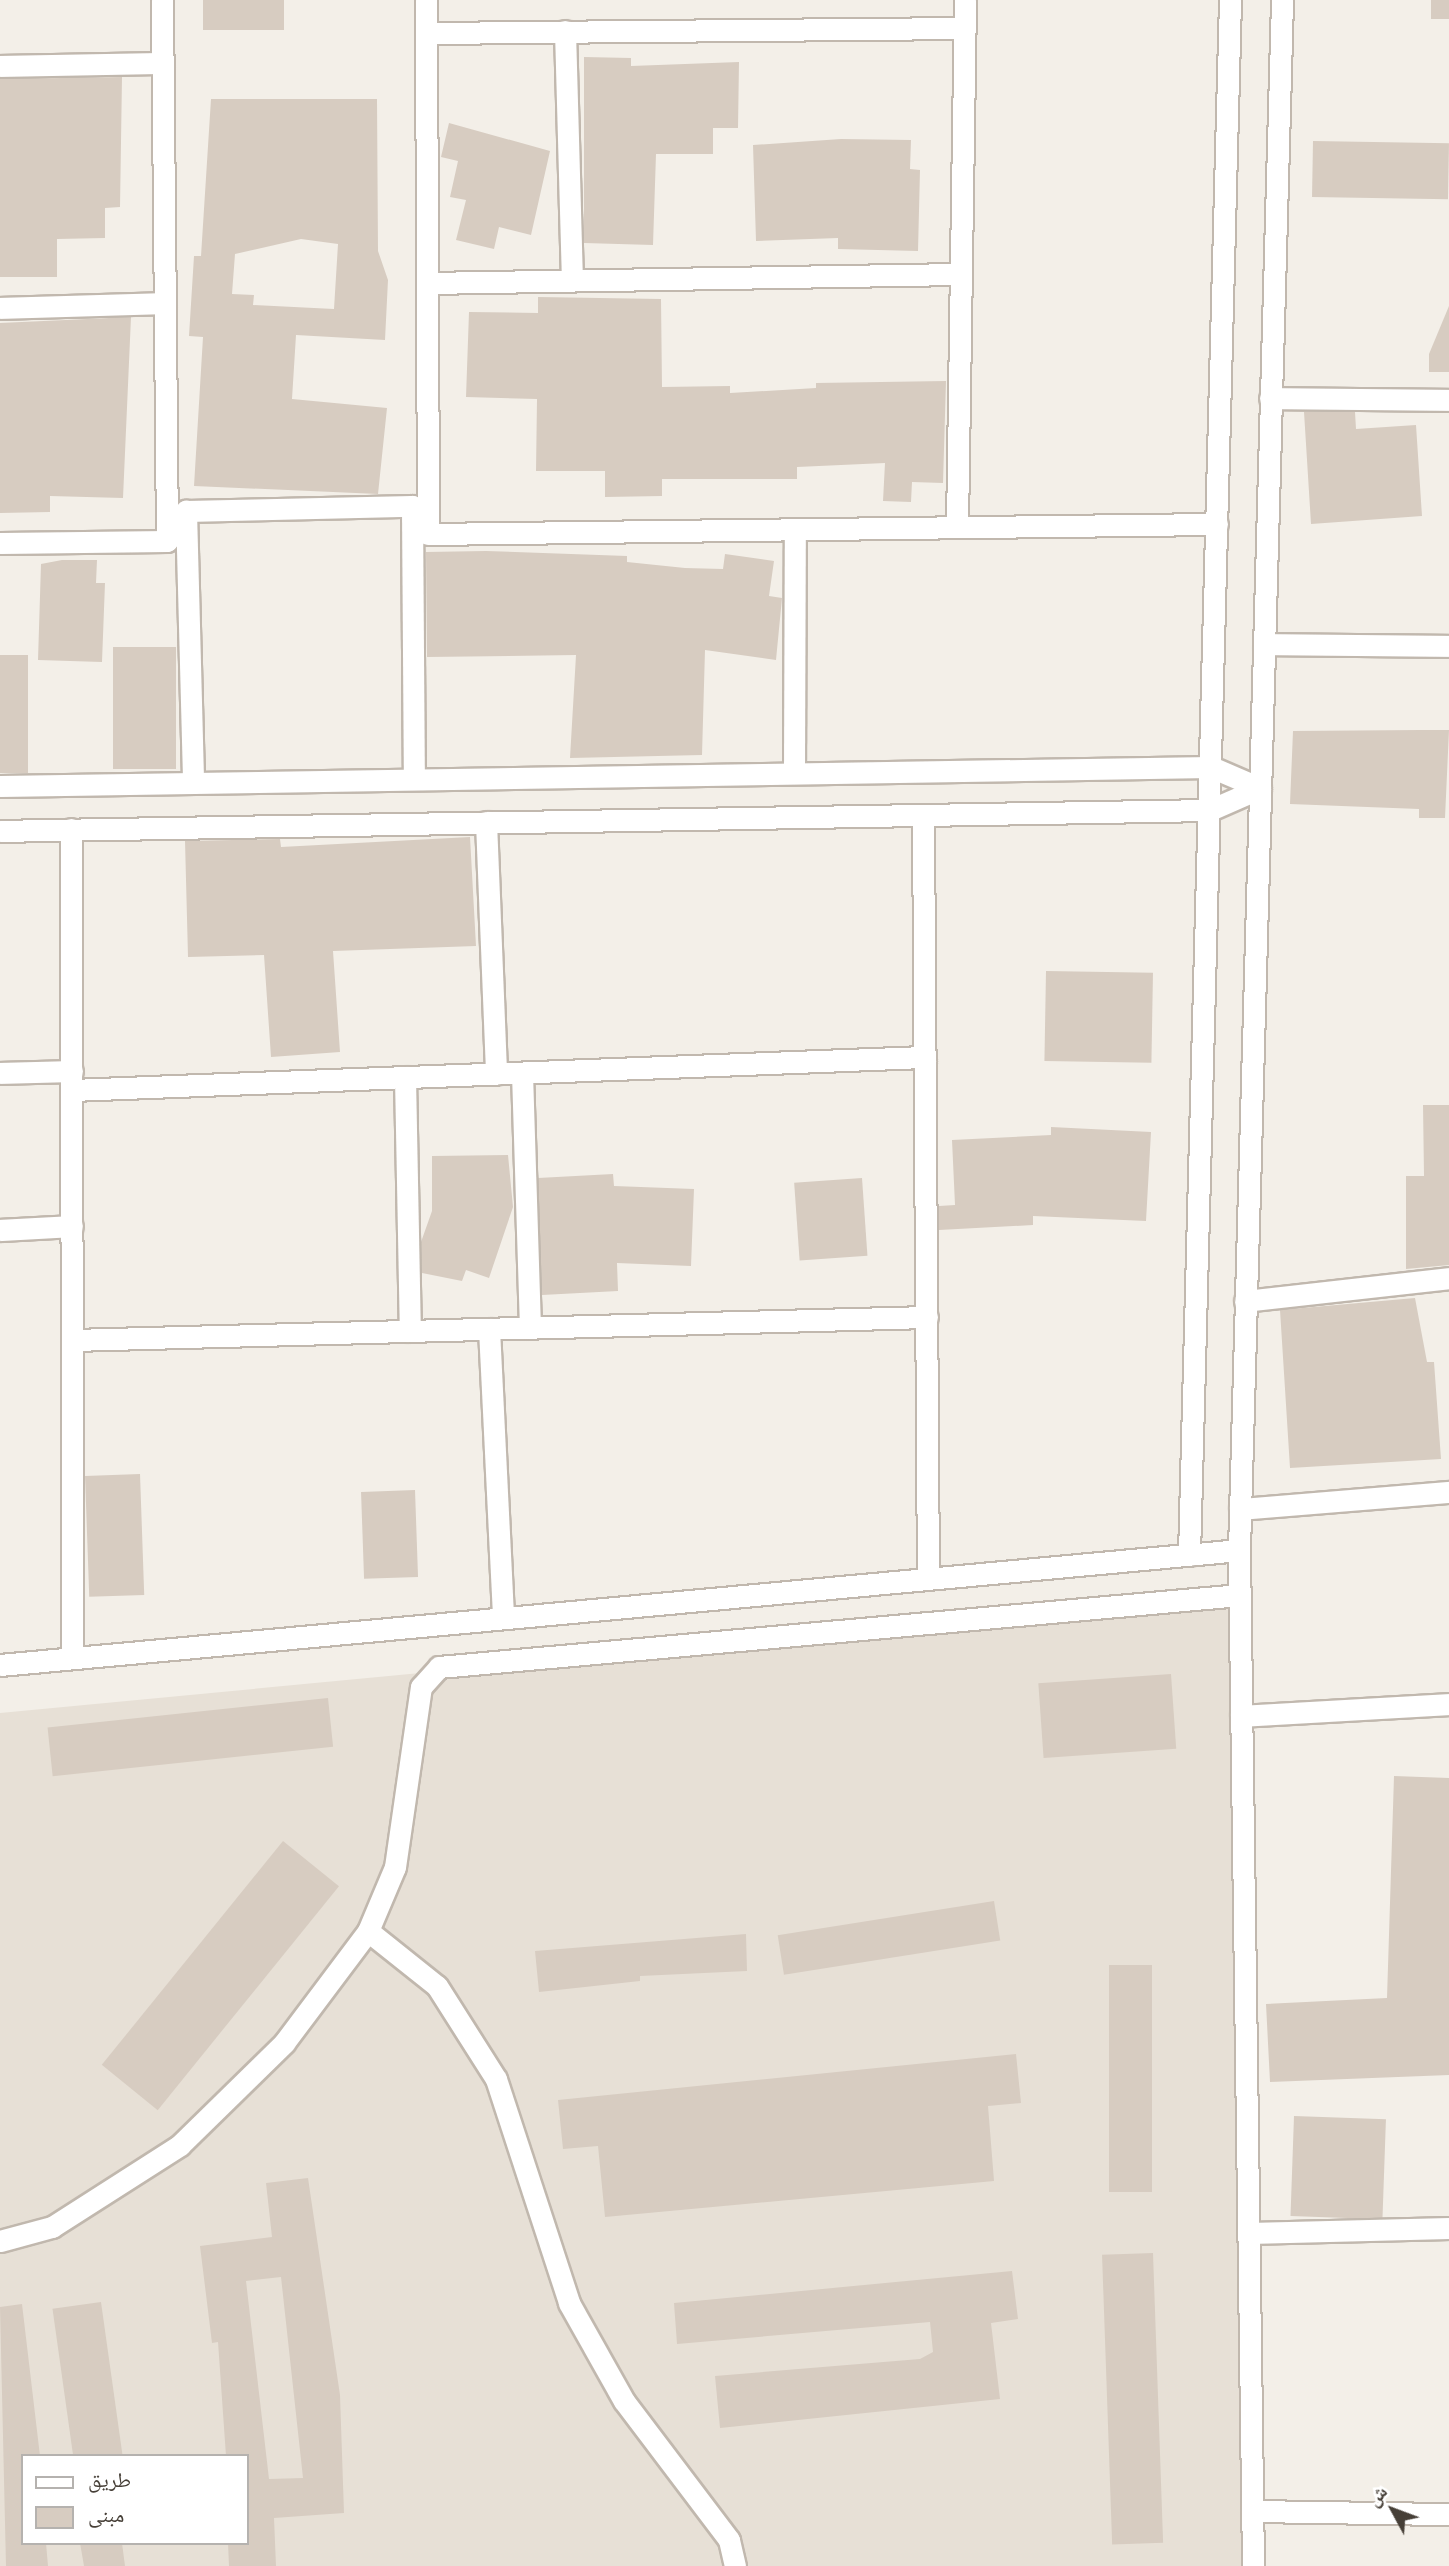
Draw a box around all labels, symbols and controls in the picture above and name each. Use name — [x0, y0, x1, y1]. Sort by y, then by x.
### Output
legend — [21, 2454, 248, 2545]
text: طريق — [88, 2468, 131, 2492]
north arrow — [1358, 2475, 1428, 2545]
text: ش — [1361, 2481, 1392, 2511]
text: مبنى — [88, 2503, 124, 2527]

